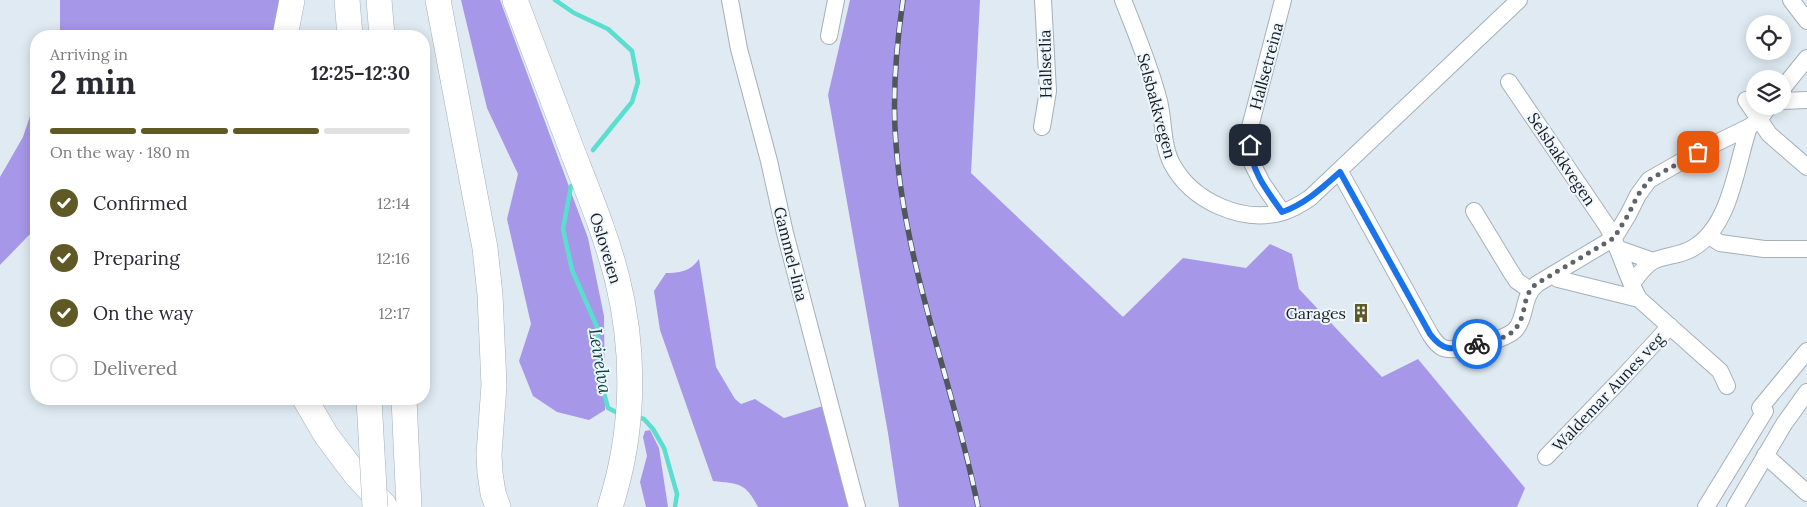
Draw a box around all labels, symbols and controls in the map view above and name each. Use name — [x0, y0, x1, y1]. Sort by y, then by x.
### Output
map controls — [1746, 15, 1791, 115]
button: locate — [1746, 15, 1791, 60]
street label: Hallsetreina — [1245, 20, 1287, 112]
street label: Hallsetlia — [1034, 30, 1056, 98]
text: Arriving in — [50, 44, 128, 64]
street label: Selsbakkvegen — [1133, 51, 1181, 161]
text: 12:25–12:30 — [311, 61, 410, 85]
text: 2 min — [50, 62, 136, 103]
button: layers — [1746, 70, 1791, 115]
street label: Selsbakkvegen — [1523, 109, 1601, 210]
pin — [1229, 124, 1271, 166]
icon: home — [1236, 131, 1264, 159]
pin — [1677, 131, 1719, 173]
icon: bag — [1684, 138, 1712, 166]
text: On the way · 180 m — [50, 142, 190, 162]
icon: check — [50, 189, 78, 217]
text: Confirmed — [93, 191, 188, 215]
text: 12:14 — [377, 193, 410, 213]
street label: Gammel-lina — [770, 205, 812, 303]
street label: Osloveien — [586, 210, 626, 286]
icon: check — [50, 244, 78, 272]
text: Preparing — [93, 246, 180, 270]
text: 12:16 — [377, 248, 410, 268]
icon: check — [50, 299, 78, 327]
text: On the way — [93, 301, 193, 325]
building icon: Garages — [1350, 302, 1372, 324]
text: 12:17 — [378, 303, 410, 323]
place label: Garages — [1286, 303, 1346, 323]
courier — [1452, 319, 1502, 369]
water label: Leirelva — [584, 327, 617, 395]
street label: Waldemar Aunes veg — [1548, 328, 1669, 455]
icon: bike — [1463, 330, 1491, 358]
text: Delivered — [93, 356, 177, 380]

